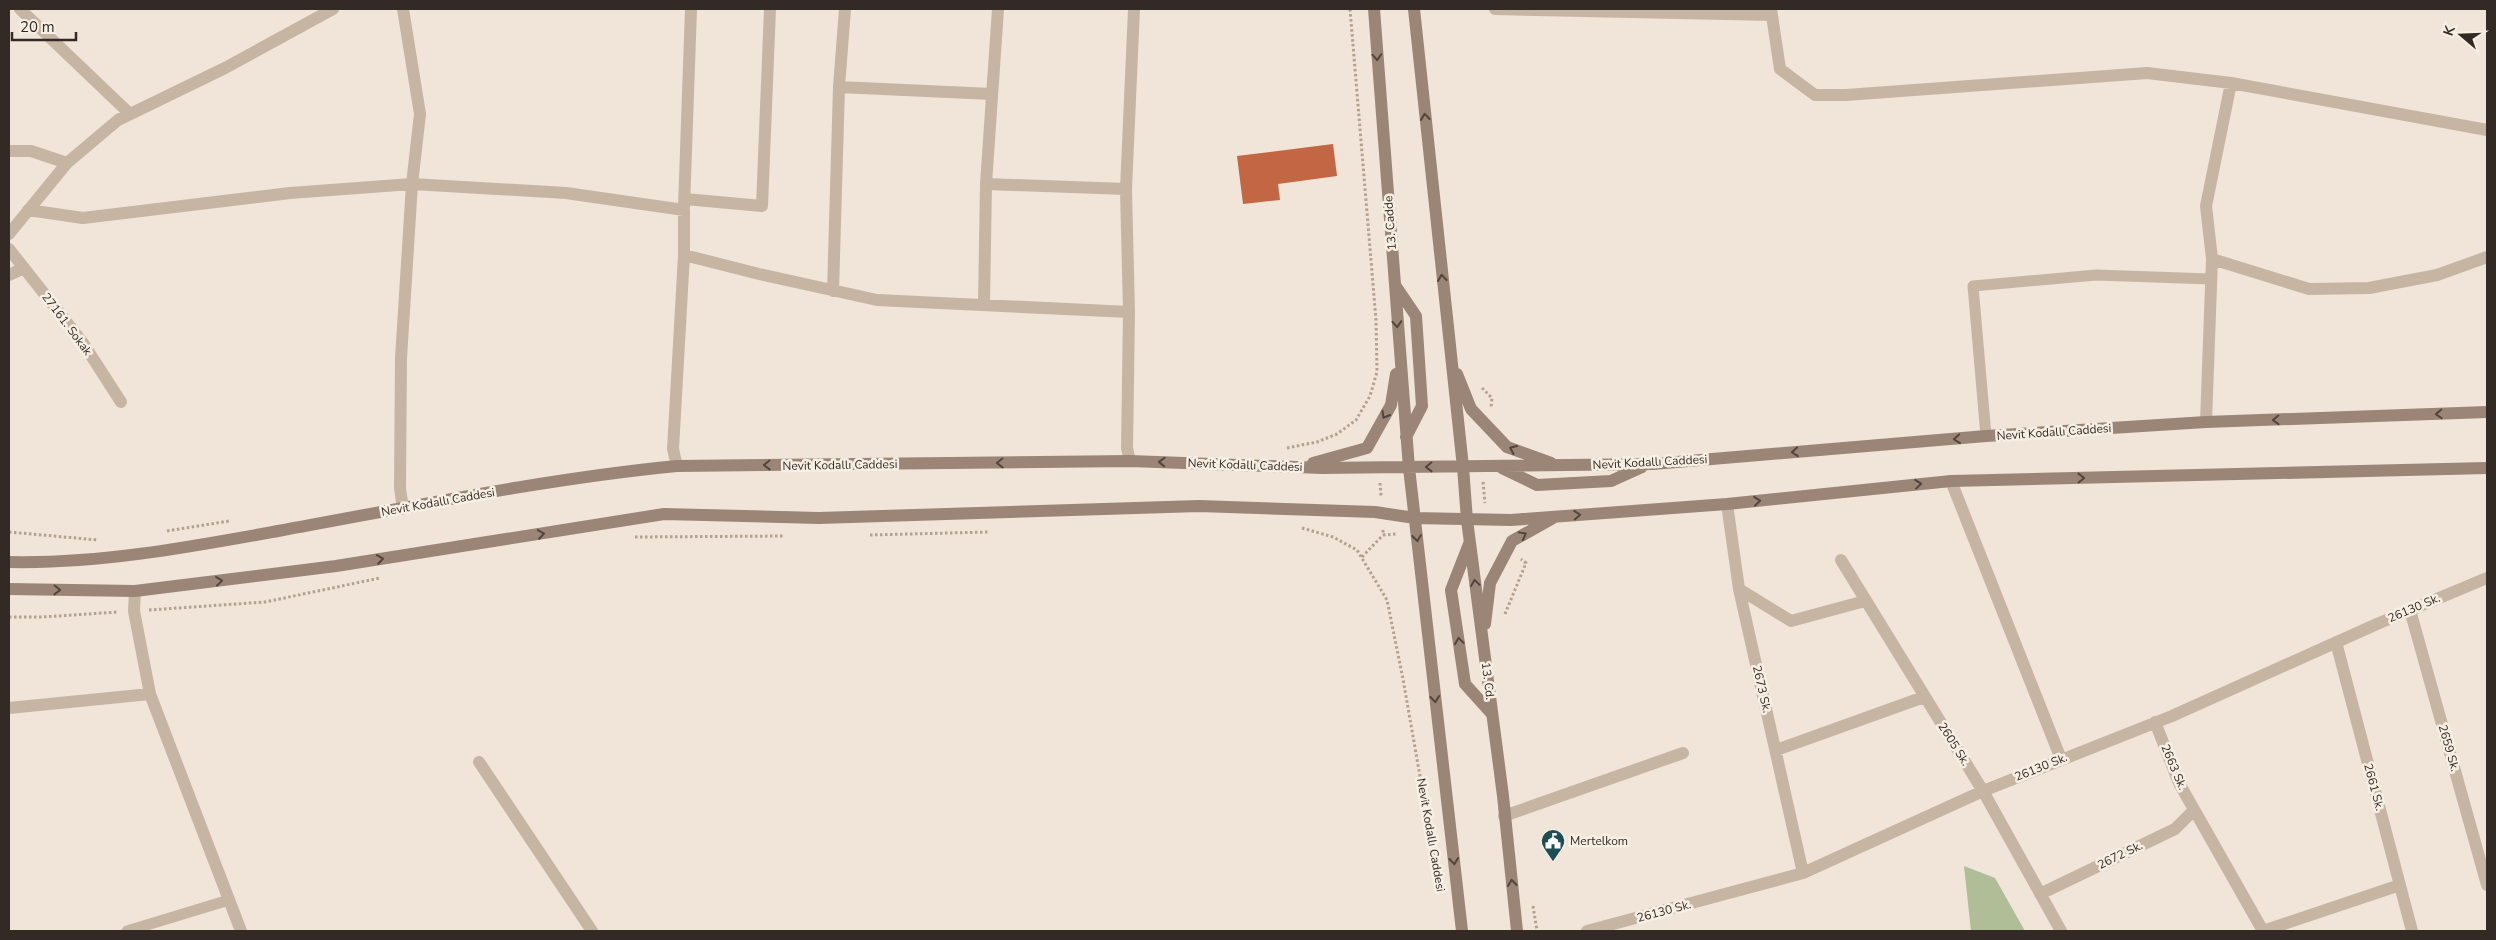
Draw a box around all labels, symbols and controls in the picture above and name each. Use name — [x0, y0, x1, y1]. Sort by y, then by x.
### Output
scale bar — [12, 10, 76, 42]
north arrow — [2436, 10, 2486, 60]
text: 20 m — [20, 17, 55, 37]
text: K — [2439, 23, 2460, 38]
one-way arrow — [1372, 54, 1383, 62]
one-way arrow — [1420, 112, 1431, 120]
street label: 13. Cadde — [1380, 195, 1400, 251]
one-way arrow — [1437, 274, 1448, 282]
street label: 27161. Sokak — [38, 290, 96, 359]
one-way arrow — [1391, 320, 1402, 328]
one-way arrow — [2434, 409, 2442, 419]
one-way arrow — [1382, 410, 1392, 419]
one-way arrow — [2272, 415, 2280, 425]
street label: Nevit Kodallı Caddesi — [1996, 420, 2112, 444]
one-way arrow — [1952, 433, 1960, 444]
one-way arrow — [1509, 444, 1518, 455]
one-way arrow — [1791, 447, 1799, 458]
street label: Nevit Kodallı Caddesi — [1592, 451, 1708, 473]
street label: Nevit Kodallı Caddesi — [1187, 455, 1303, 475]
street label: Nevit Kodallı Caddesi — [782, 456, 898, 474]
one-way arrow — [1158, 457, 1166, 468]
one-way arrow — [995, 458, 1003, 468]
one-way arrow — [763, 460, 771, 471]
one-way arrow — [1425, 462, 1433, 473]
one-way arrow — [2077, 473, 2085, 483]
one-way arrow — [1915, 479, 1923, 490]
street label: Nevit Kodallı Caddesi — [380, 484, 496, 520]
one-way arrow — [1753, 496, 1761, 507]
one-way arrow — [1574, 510, 1582, 521]
one-way arrow — [537, 529, 545, 539]
one-way arrow — [1518, 531, 1527, 541]
one-way arrow — [1411, 534, 1422, 542]
one-way arrow — [376, 555, 385, 565]
one-way arrow — [215, 576, 224, 586]
one-way arrow — [1470, 578, 1481, 586]
one-way arrow — [54, 585, 62, 595]
street label: 26130 Sk. — [2385, 590, 2443, 626]
one-way arrow — [1454, 637, 1465, 645]
street label: 13. Cd. — [1478, 661, 1498, 701]
street label: 2673 Sk. — [1749, 664, 1775, 714]
one-way arrow — [1429, 695, 1440, 703]
street label: 2605 Sk. — [1934, 719, 1974, 769]
street label: 2659 Sk. — [2435, 723, 2463, 773]
street label: 2663 Sk. — [2157, 742, 2191, 792]
street label: 26130 Sk. — [2012, 749, 2070, 785]
street label: 2661 Sk. — [2360, 762, 2388, 812]
street label: Nevit Kodallı Caddesi — [1413, 777, 1449, 893]
public building icon: Mertelkom — [1540, 828, 1566, 862]
place label: Mertelkom — [1570, 833, 1628, 849]
street label: 2672 Sk. — [2095, 837, 2145, 873]
one-way arrow — [1448, 857, 1459, 865]
one-way arrow — [1507, 879, 1518, 887]
street label: 26130 Sk. — [1635, 896, 1693, 926]

